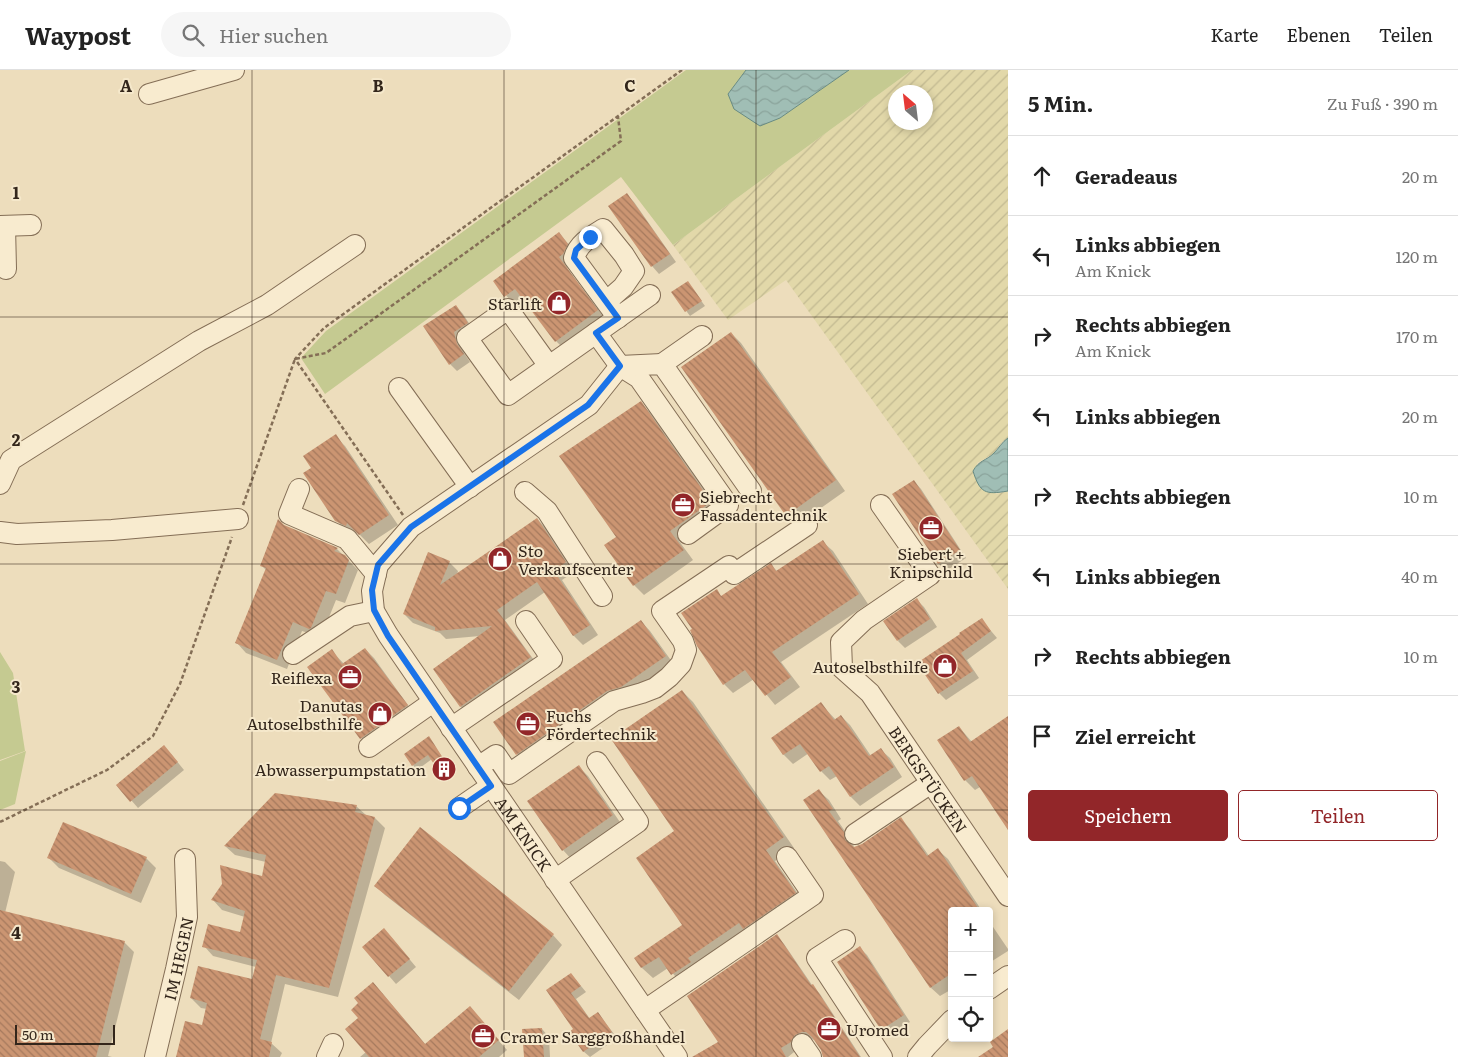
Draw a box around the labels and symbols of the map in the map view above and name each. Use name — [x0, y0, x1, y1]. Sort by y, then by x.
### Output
text: A — [120, 73, 132, 97]
text: B — [372, 73, 384, 97]
text: C — [624, 73, 636, 97]
north arrow — [888, 85, 933, 130]
text: 1 — [13, 180, 20, 204]
route end — [579, 226, 602, 249]
shop icon: Starlift — [546, 290, 572, 316]
place label: Starlift — [488, 291, 542, 315]
text: 2 — [12, 427, 21, 451]
place label: Siebrecht Fassadentechnik — [700, 484, 827, 526]
office icon: Siebrecht Fassadentechnik — [670, 492, 696, 518]
office icon: Siebert + Knipschild — [918, 515, 944, 541]
place label: Sto Verkaufscenter — [518, 538, 634, 580]
place label: Siebert + Knipschild — [889, 541, 973, 583]
shop icon: Sto Verkaufscenter — [487, 546, 513, 572]
shop icon: Autoselbsthilfe — [932, 653, 958, 679]
place label: Autoselbsthilfe — [812, 654, 928, 678]
office icon: Reiflexa — [337, 664, 363, 690]
place label: Reiflexa — [271, 665, 332, 689]
text: 3 — [12, 674, 21, 698]
place label: Danutas Autoselbsthilfe — [246, 693, 362, 735]
shop icon: Danutas Autoselbsthilfe — [367, 701, 393, 727]
place label: Fuchs Fördertechnik — [546, 703, 656, 745]
office icon: Fuchs Fördertechnik — [515, 711, 541, 737]
street label: BERGSTÜCKEN — [884, 721, 974, 838]
building icon: Abwasserpumpstation — [431, 756, 457, 782]
place label: Abwasserpumpstation — [255, 757, 426, 781]
street label: AM KNICK — [490, 791, 558, 876]
route start — [448, 797, 471, 820]
street label: IM HEGEN — [157, 915, 199, 1003]
text: 4 — [11, 920, 21, 944]
office icon: Uromed — [816, 1016, 842, 1042]
place label: Uromed — [846, 1017, 909, 1041]
scale bar — [15, 1022, 115, 1045]
office icon: Cramer Sarggroßhandel — [470, 1023, 496, 1049]
place label: Cramer Sarggroßhandel — [500, 1024, 685, 1048]

